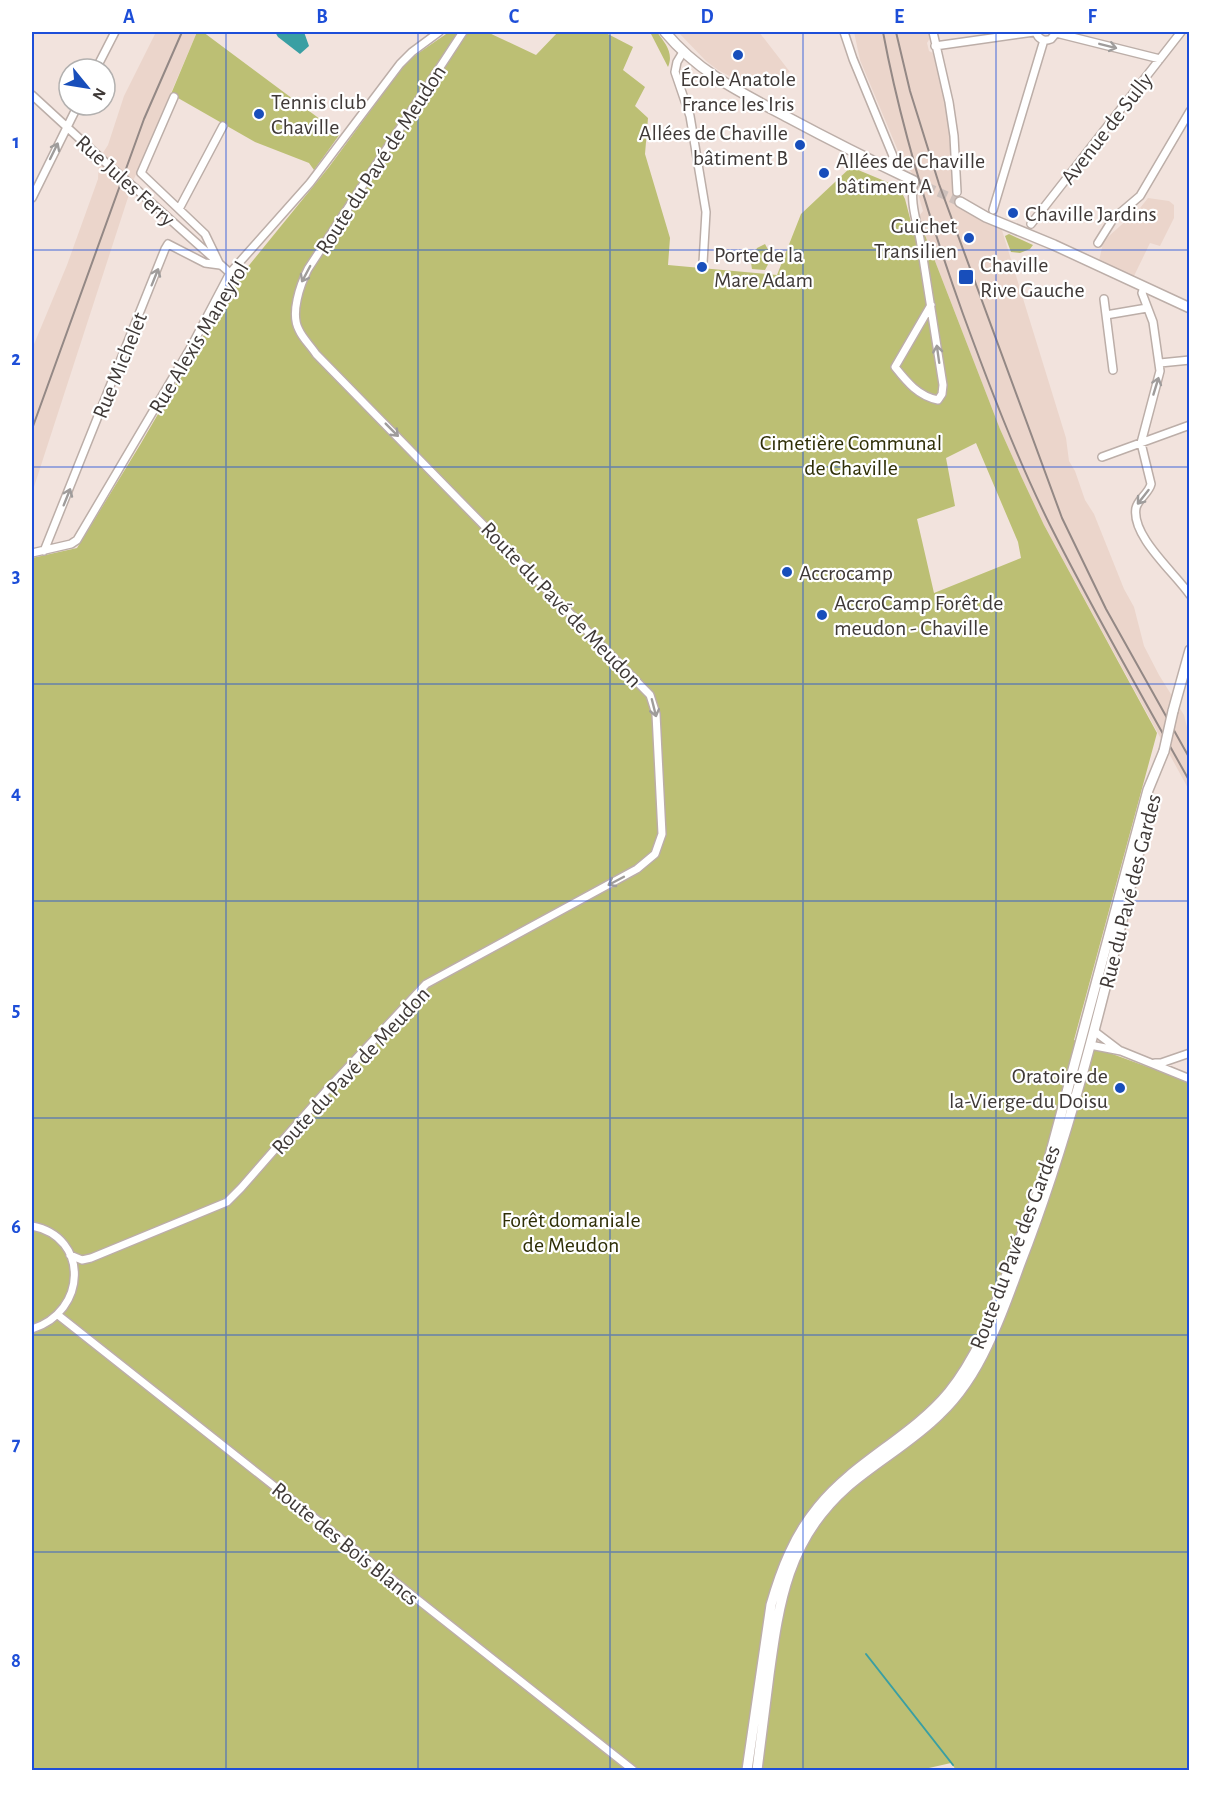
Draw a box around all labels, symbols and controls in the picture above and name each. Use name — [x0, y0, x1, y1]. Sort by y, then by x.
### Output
text: A — [123, 7, 135, 27]
text: B — [316, 7, 328, 27]
text: C — [509, 7, 520, 27]
text: D — [700, 7, 714, 27]
text: E — [894, 7, 904, 27]
text: F — [1087, 7, 1097, 27]
one-way arrow — [1098, 41, 1117, 53]
marker: École Anatole France les Iris — [731, 48, 745, 62]
north arrow — [57, 57, 117, 117]
street label: Route du Pavé de Meudon — [312, 61, 450, 258]
place label: École Anatole France les Iris — [680, 67, 796, 115]
street label: Avenue de Sully — [1057, 68, 1157, 188]
text: N — [89, 85, 109, 103]
place label: Tennis club Chaville — [271, 91, 366, 138]
marker: Tennis club Chaville — [252, 107, 266, 121]
place label: Allées de Chaville bâtiment B — [639, 122, 788, 169]
street label: Rue Jules Ferry — [72, 131, 179, 231]
text: 1 — [12, 132, 20, 152]
marker: Allées de Chaville bâtiment B — [793, 138, 807, 152]
one-way arrow — [49, 143, 61, 161]
place label: Allées de Chaville bâtiment A — [836, 150, 985, 197]
marker: Allées de Chaville bâtiment A — [817, 166, 831, 180]
place label: Chaville Jardins — [1025, 203, 1157, 225]
marker: Chaville Jardins — [1006, 206, 1020, 220]
place label: Guichet Transilien — [874, 215, 957, 262]
marker: Guichet Transilien — [962, 231, 976, 245]
place label: Porte de la Mare Adam — [714, 244, 813, 291]
place label: Chaville Rive Gauche — [980, 254, 1085, 301]
street label: Rue Alexis Maneyrol — [145, 258, 253, 417]
marker: Porte de la Mare Adam — [695, 260, 709, 274]
one-way arrow — [300, 265, 311, 283]
one-way arrow — [150, 268, 161, 286]
marker: Chaville Rive Gauche — [957, 268, 975, 286]
street label: Rue Michelet — [89, 309, 151, 421]
one-way arrow — [933, 344, 944, 364]
text: 2 — [11, 349, 21, 369]
one-way arrow — [1151, 377, 1162, 396]
one-way arrow — [384, 423, 399, 438]
park label: Cimetière Communal de Chaville — [760, 432, 942, 479]
one-way arrow — [62, 488, 73, 506]
one-way arrow — [1137, 489, 1150, 505]
street label: Route du Pavé de Meudon — [477, 518, 646, 692]
place label: Accrocamp — [799, 562, 893, 584]
marker: Accrocamp — [780, 565, 794, 579]
text: 3 — [12, 566, 20, 586]
place label: AccroCamp Forêt de meudon - Chaville — [834, 592, 1004, 639]
marker: AccroCamp Forêt de meudon - Chaville — [815, 608, 829, 622]
one-way arrow — [648, 699, 660, 718]
text: 4 — [11, 783, 21, 803]
street label: Rue du Pavé des Gardes — [1095, 792, 1165, 991]
one-way arrow — [608, 876, 626, 887]
street label: Route du Pavé de Meudon — [268, 983, 434, 1159]
text: 5 — [12, 1000, 20, 1020]
place label: Oratoire de la-Vierge-du Doisu — [949, 1065, 1108, 1112]
marker: Oratoire de la-Vierge-du Doisu — [1113, 1081, 1127, 1095]
street label: Route du Pavé des Gardes — [966, 1142, 1064, 1352]
park label: Forêt domaniale de Meudon — [501, 1209, 641, 1256]
text: 6 — [11, 1217, 21, 1237]
text: 7 — [12, 1434, 21, 1454]
street label: Route des Bois Blancs — [268, 1478, 423, 1610]
text: 8 — [11, 1651, 21, 1671]

